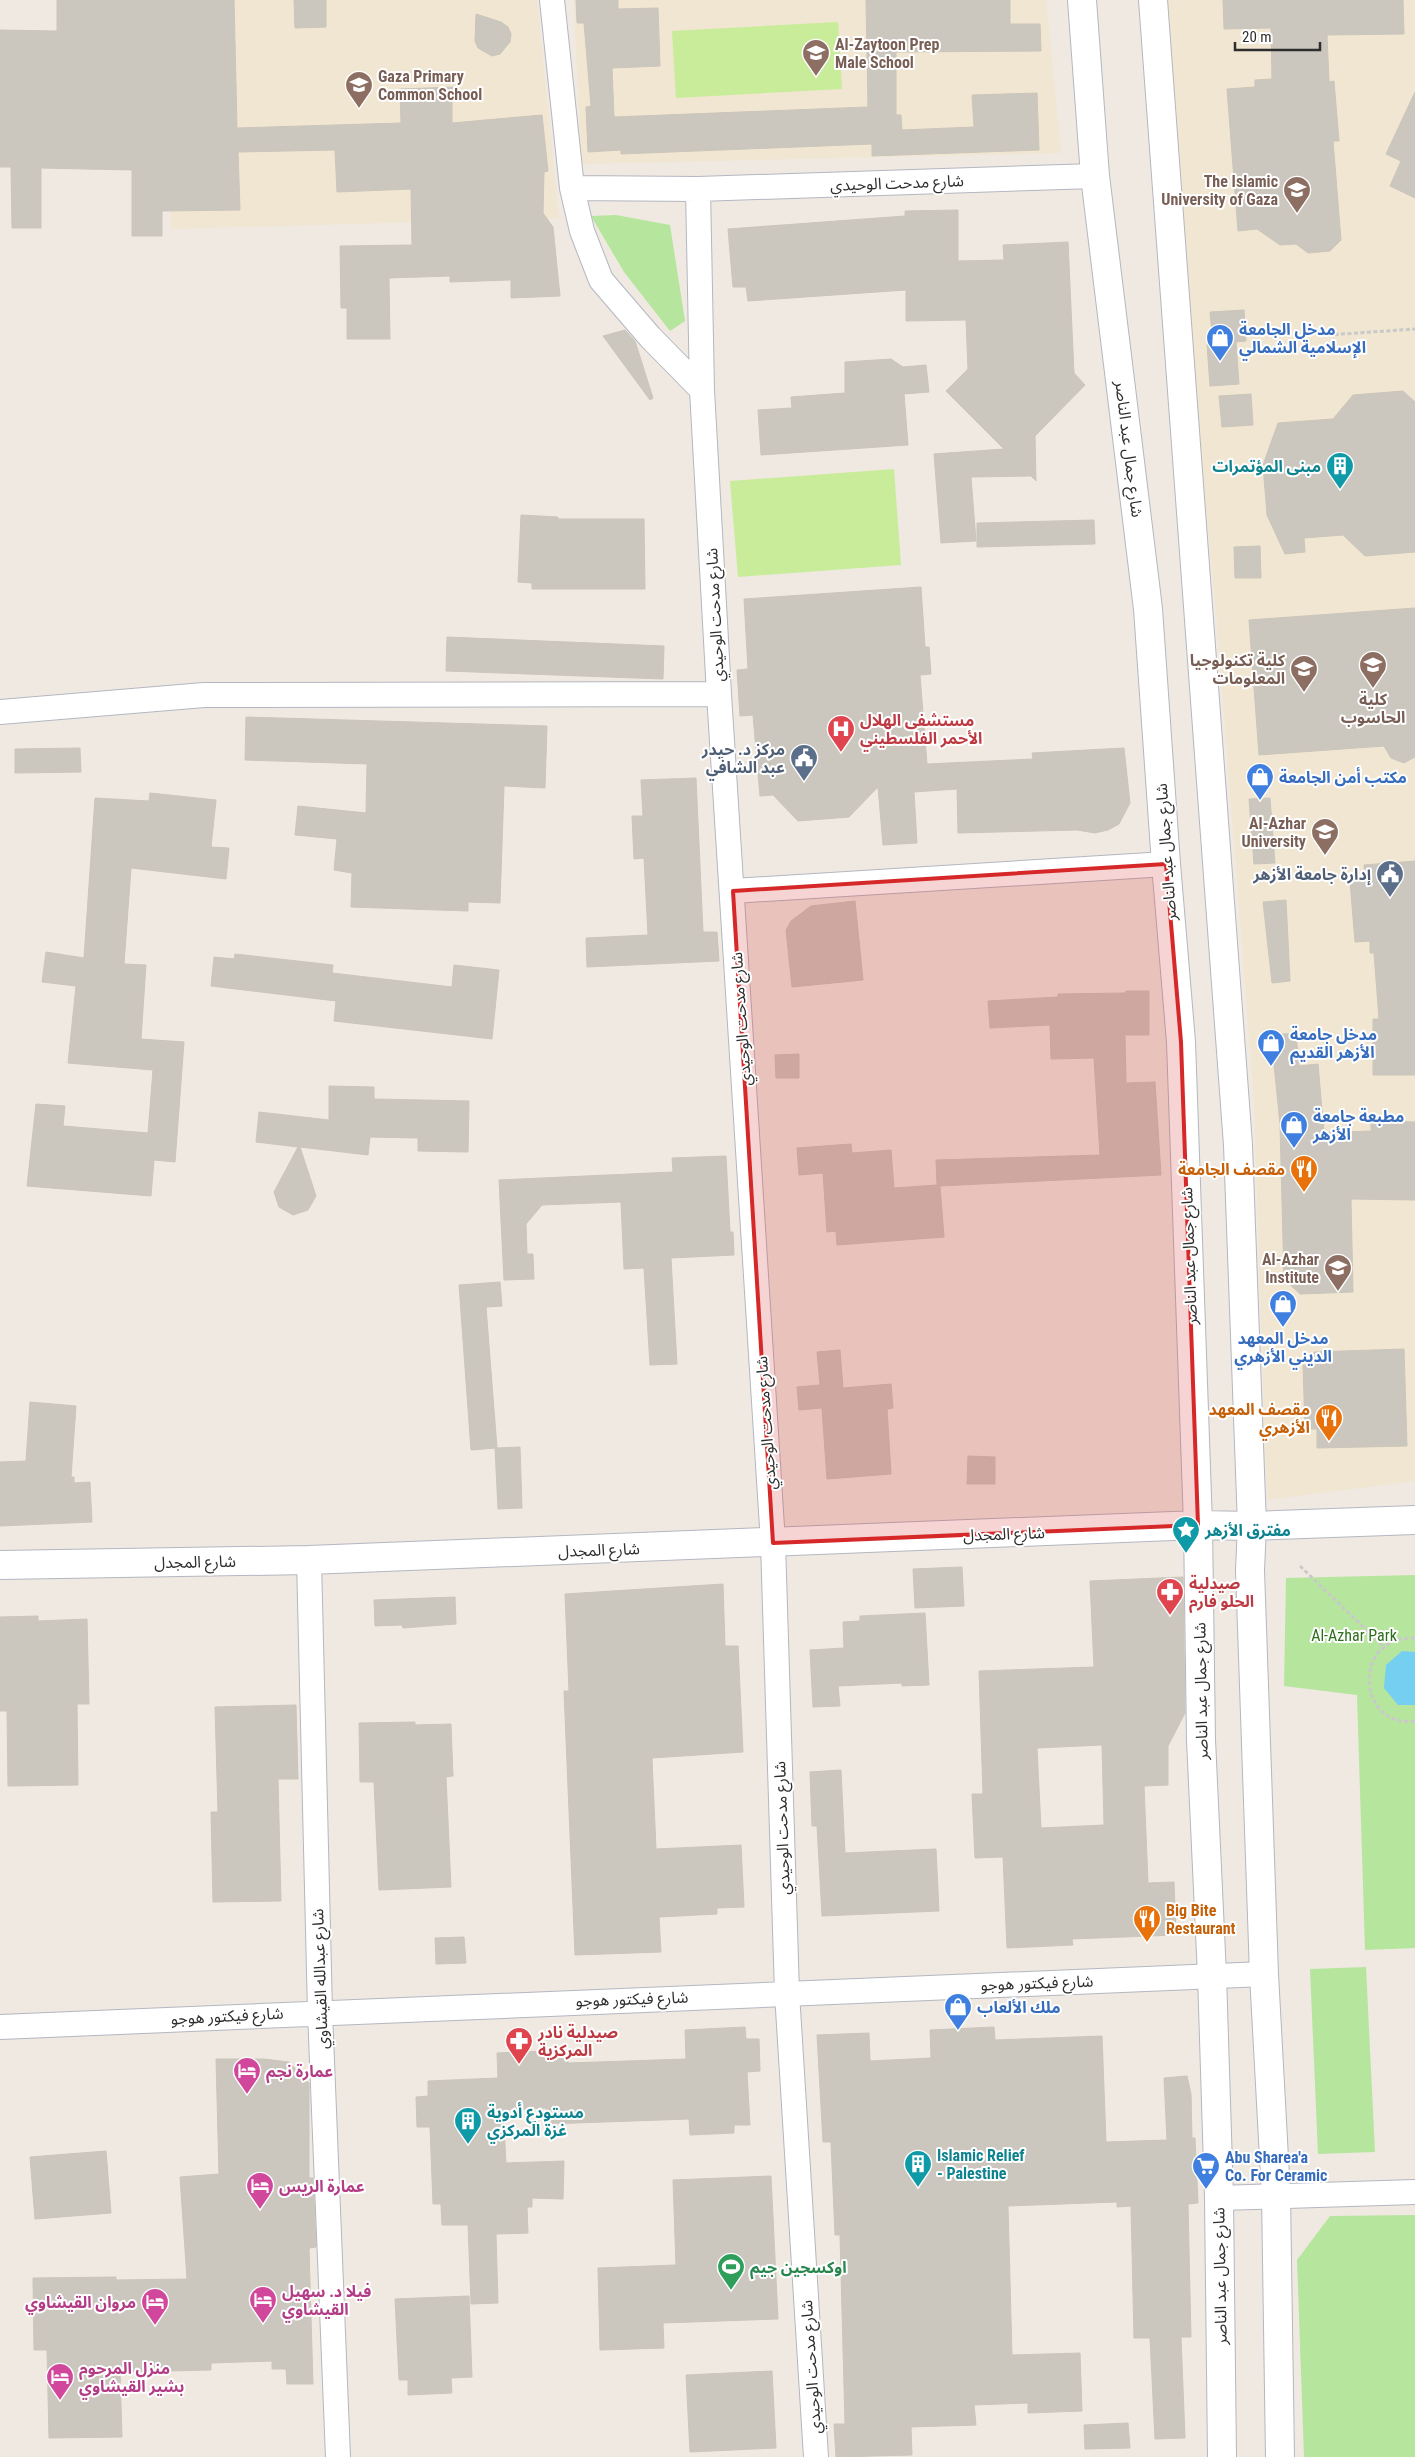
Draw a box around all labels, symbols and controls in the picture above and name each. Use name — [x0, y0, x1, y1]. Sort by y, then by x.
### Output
scale bar — [1235, 20, 1320, 52]
text: 20 m — [1242, 28, 1272, 46]
place label: Al-Zaytoon Prep Male School — [835, 35, 939, 72]
school or university icon: Al-Zaytoon Prep Male School — [801, 38, 831, 77]
place label: Gaza Primary Common School — [378, 67, 482, 104]
school or university icon: Gaza Primary Common School — [344, 70, 374, 109]
street label: شارع مدحت الوحيدي — [830, 171, 964, 198]
place label: The Islamic University of Gaza — [1161, 172, 1278, 209]
school or university icon: The Islamic University of Gaza — [1282, 175, 1312, 214]
place label: مدخل الجامعة الإسلامية الشمالي — [1239, 320, 1366, 360]
shop icon: مدخل الجامعة الإسلامية الشمالي — [1205, 323, 1235, 362]
street label: شارع جمال عبد الناصر — [1108, 379, 1147, 519]
building icon: مبنى المؤتمرات — [1325, 451, 1355, 490]
place label: مبنى المؤتمرات — [1212, 457, 1321, 476]
street label: شارع مدحت الوحيدي — [702, 547, 731, 682]
school or university icon: كلية الحاسوب — [1358, 650, 1388, 689]
place label: كلية تكنولوجيا المعلومات — [1190, 651, 1286, 688]
school or university icon: كلية تكنولوجيا المعلومات — [1289, 654, 1319, 693]
place label: كلية الحاسوب — [1341, 690, 1405, 727]
place label: مستشفى الهلال الأحمر الفلسطيني — [860, 711, 983, 751]
hospital icon: مستشفى الهلال الأحمر الفلسطيني — [826, 714, 856, 753]
place label: مركز د. حيدر عبد الشافي — [701, 740, 785, 780]
public building icon: مركز د. حيدر عبد الشافي — [789, 743, 819, 782]
shop icon: مكتب أمن الجامعة — [1245, 762, 1275, 801]
place label: مكتب أمن الجامعة — [1279, 767, 1407, 787]
street label: شارع جمال عبد الناصر — [1152, 782, 1183, 922]
place label: Al-Azhar University — [1242, 814, 1306, 851]
school or university icon: Al-Azhar University — [1310, 817, 1340, 856]
public building icon: إدارة جامعة الأزهر — [1375, 859, 1405, 898]
place label: إدارة جامعة الأزهر — [1252, 865, 1371, 886]
street label: شارع مدحت الوحيدي — [727, 951, 758, 1086]
place label: مدخل جامعة الأزهر القديم — [1290, 1025, 1377, 1065]
shop icon: مدخل جامعة الأزهر القديم — [1256, 1028, 1286, 1067]
place label: مطبعة جامعة الأزهر — [1312, 1107, 1404, 1144]
shop icon: مطبعة جامعة الأزهر — [1279, 1110, 1309, 1149]
restaurant icon: مقصف الجامعة — [1289, 1154, 1319, 1193]
place label: مقصف الجامعة — [1178, 1160, 1285, 1179]
street label: شارع جمال عبد الناصر — [1177, 1187, 1204, 1326]
place label: Al-Azhar Institute — [1262, 1250, 1319, 1287]
school or university icon: Al-Azhar Institute — [1323, 1253, 1353, 1292]
shop icon: مدخل المعهد الديني الأزهري — [1268, 1289, 1298, 1328]
place label: مدخل المعهد الديني الأزهري — [1234, 1329, 1332, 1369]
street label: شارع مدحت الوحيدي — [752, 1355, 783, 1490]
place label: مقصف المعهد الأزهري — [1208, 1400, 1310, 1440]
restaurant icon: مقصف المعهد الأزهري — [1314, 1403, 1344, 1442]
place icon: مفترق الأزهر — [1171, 1515, 1201, 1554]
place label: مفترق الأزهر — [1204, 1521, 1291, 1540]
street label: شارع المجدل — [963, 1523, 1045, 1548]
street label: شارع المجدل — [558, 1539, 640, 1564]
street label: شارع المجدل — [154, 1552, 236, 1575]
place label: صيدلية الحلو فارم — [1189, 1574, 1254, 1613]
pharmacy icon: صيدلية الحلو فارم — [1155, 1577, 1185, 1616]
street label: شارع جمال عبد الناصر — [1190, 1622, 1215, 1761]
park label: Al-Azhar Park — [1311, 1626, 1398, 1645]
street label: شارع مدحت الوحيدي — [770, 1761, 797, 1895]
place label: Big Bite Restaurant — [1166, 1901, 1236, 1938]
restaurant icon: Big Bite Restaurant — [1132, 1904, 1162, 1943]
street label: شارع عبدالله القيشاوي — [308, 1908, 335, 2050]
street label: شارع فيكتور هوجو — [980, 1972, 1094, 1997]
street label: شارع فيكتور هوجو — [575, 1988, 689, 2013]
shop icon: ملك الألعاب — [943, 1992, 973, 2031]
place label: ملك الألعاب — [977, 1998, 1061, 2017]
street label: شارع فيكتور هوجو — [170, 2004, 284, 2031]
place label: صيدلية نادر المركزية — [537, 2023, 618, 2060]
pharmacy icon: صيدلية نادر المركزية — [504, 2026, 534, 2065]
hotel icon: عمارة نجم — [232, 2056, 262, 2095]
place label: عمارة نجم — [266, 2062, 333, 2084]
place label: مستودع أدوية غزة المركزي — [487, 2102, 584, 2143]
building icon: مستودع أدوية غزة المركزي — [453, 2106, 483, 2145]
place label: Islamic Relief - Palestine — [937, 2146, 1025, 2183]
place label: Abu Sharea'a Co. For Ceramic — [1225, 2148, 1327, 2185]
building icon: Islamic Relief - Palestine — [903, 2149, 933, 2188]
supermarket icon: Abu Sharea'a Co. For Ceramic — [1191, 2151, 1221, 2190]
hotel icon: عمارة الريس — [245, 2171, 275, 2210]
place label: عمارة الريس — [279, 2177, 365, 2196]
street label: شارع جمال عبد الناصر — [1209, 2207, 1234, 2346]
sports icon: اوكسجين جيم — [716, 2252, 746, 2291]
place label: اوكسجين جيم — [750, 2258, 847, 2280]
place label: فيلا د. سهيل القيشاوي — [282, 2282, 371, 2322]
hotel icon: فيلا د. سهيل القيشاوي — [248, 2285, 278, 2324]
hotel icon: مروان القيشاوي — [140, 2287, 170, 2326]
place label: مروان القيشاوي — [25, 2293, 136, 2315]
street label: شارع مدحت الوحيدي — [797, 2299, 828, 2434]
place label: منزل المرحوم بشير القيشاوي — [79, 2359, 184, 2399]
hotel icon: منزل المرحوم بشير القيشاوي — [45, 2362, 75, 2401]

